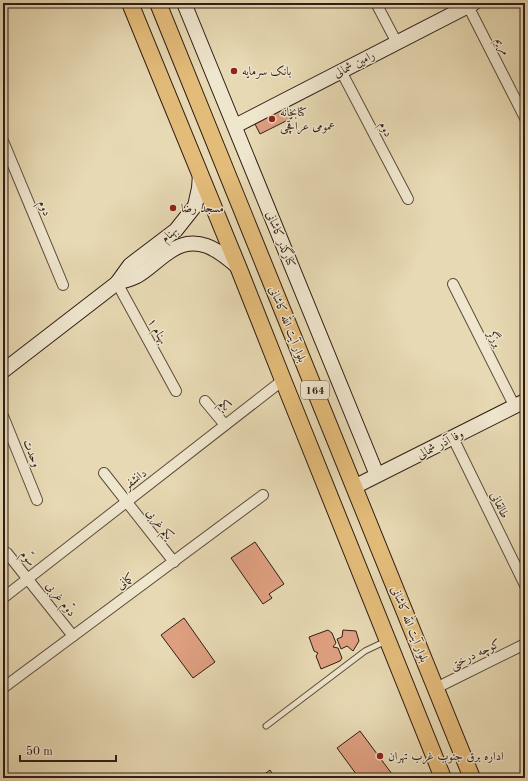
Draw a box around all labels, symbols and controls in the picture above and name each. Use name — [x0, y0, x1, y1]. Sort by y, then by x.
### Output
street label: مریم — [489, 36, 512, 59]
street label: رامین شمالی — [332, 49, 377, 80]
place label: بانک سرمایه — [242, 65, 291, 79]
marker: بانک سرمایه — [229, 66, 239, 76]
place label: کتابخانه عمومی عراقچی — [280, 107, 335, 135]
marker: کتابخانه عمومی عراقچی — [267, 114, 277, 124]
street label: دوم — [373, 120, 394, 141]
street label: دوم — [32, 199, 53, 219]
marker: مسجد رضا — [168, 203, 178, 213]
place label: مسجد رضا — [181, 203, 224, 215]
street label: کنارگذر کاشانی — [263, 208, 301, 269]
street label: بهنام — [159, 224, 183, 248]
street label: بلوار آیت الله کاشانی — [265, 283, 312, 365]
street label: بهنام ۱ — [142, 316, 169, 349]
street label: برزگر — [483, 326, 506, 350]
road number: 164 — [301, 381, 329, 399]
street label: یکم — [213, 396, 234, 417]
street label: وفا آذر شمالی — [414, 425, 466, 463]
street label: وحدت — [19, 438, 42, 470]
street label: دانشفر — [120, 467, 150, 494]
street label: طالقانی — [488, 490, 511, 521]
street label: یکم غربی — [140, 506, 177, 545]
street label: سوّم — [14, 547, 39, 571]
street label: کمانی — [113, 570, 137, 592]
street label: دوّم غربی — [40, 578, 80, 622]
street label: بلوار آیت الله کاشانی — [387, 583, 434, 665]
street label: کوچه درختی — [448, 637, 503, 674]
scale bar — [20, 737, 116, 763]
text: 50 m — [26, 745, 53, 758]
marker: اداره برق جنوب غرب تهران — [375, 751, 385, 761]
place label: اداره برق جنوب غرب تهران — [388, 751, 504, 765]

